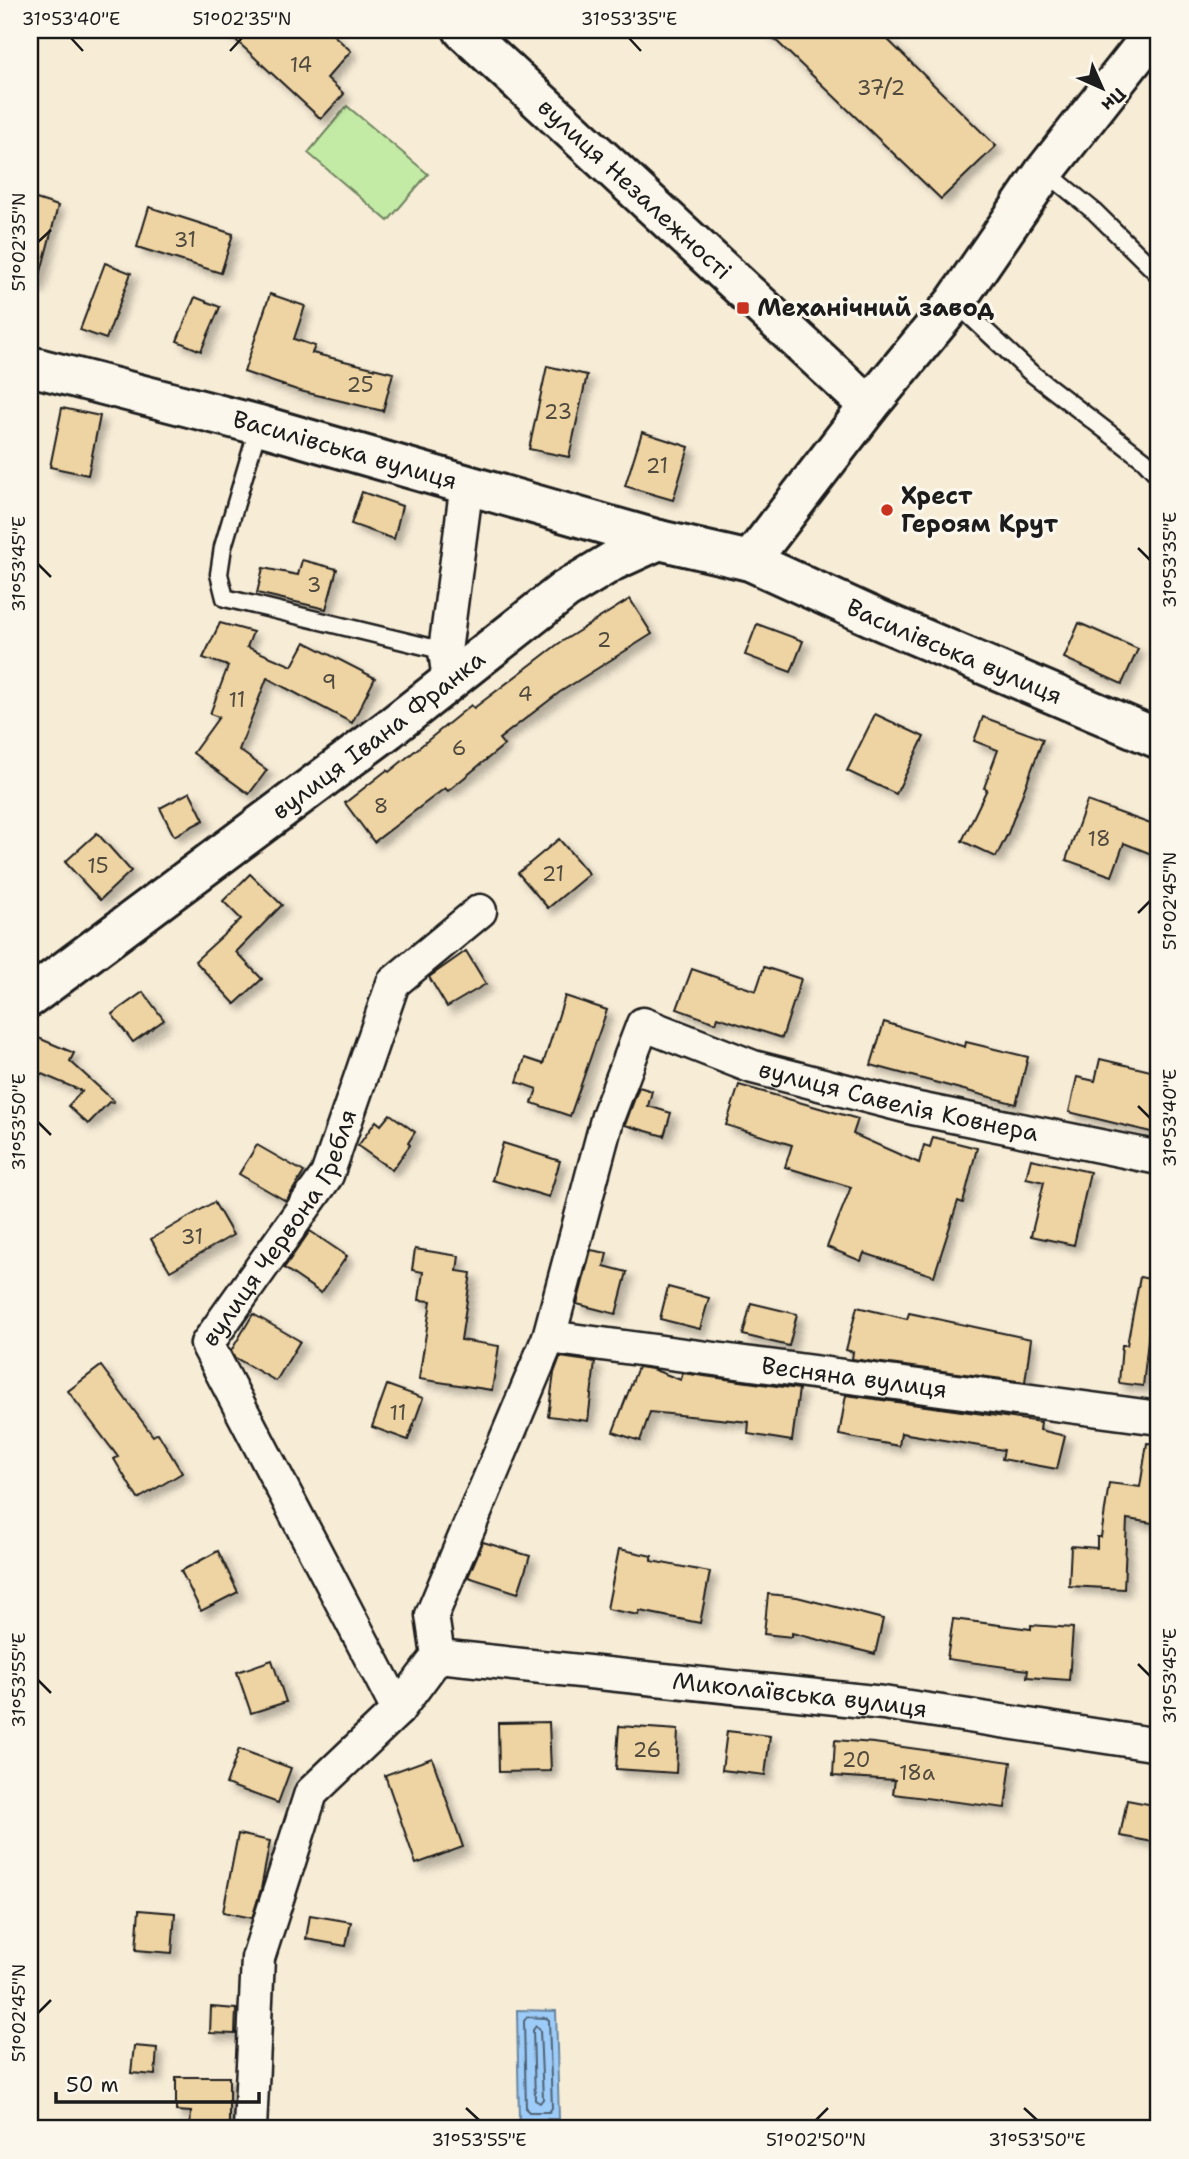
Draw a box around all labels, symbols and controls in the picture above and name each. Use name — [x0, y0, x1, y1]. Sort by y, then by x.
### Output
text: 31°53'40"E — [22, 7, 120, 31]
text: 51°02'35"N — [193, 7, 292, 31]
text: 31°53'35"E — [581, 7, 677, 31]
house number: 14 — [290, 51, 312, 79]
north arrow — [1066, 52, 1136, 122]
house number: 37/2 — [857, 74, 905, 102]
text: Пн — [1096, 82, 1131, 117]
street label: вулиця Незалежності — [531, 91, 739, 287]
text: 51°02'35"N — [7, 193, 31, 292]
house number: 31 — [174, 226, 196, 254]
place label: Механічний завод — [757, 292, 994, 324]
marker: Механічний завод — [735, 300, 751, 316]
house number: 25 — [346, 371, 374, 399]
house number: 23 — [544, 398, 572, 426]
street label: Василівська вулиця — [230, 403, 461, 497]
house number: 21 — [646, 452, 668, 480]
place label: Хрест Героям Крут — [901, 480, 1058, 540]
marker: Хрест Героям Крут — [879, 502, 895, 518]
text: 31°53'35"E — [1158, 512, 1182, 608]
text: 31°53'45"E — [7, 516, 31, 612]
house number: 3 — [307, 571, 321, 599]
street label: Василівська вулиця — [842, 591, 1067, 712]
house number: 2 — [597, 626, 611, 654]
street label: вулиця Івана Франка — [266, 643, 492, 827]
house number: 9 — [322, 668, 336, 696]
house number: 4 — [518, 680, 532, 708]
house number: 11 — [229, 686, 245, 714]
house number: 6 — [452, 734, 466, 762]
house number: 8 — [374, 792, 388, 820]
house number: 18 — [1087, 825, 1111, 853]
house number: 15 — [87, 852, 109, 880]
text: 51°02'45"N — [1158, 852, 1182, 950]
house number: 21 — [542, 860, 564, 888]
street label: вулиця Савелія Ковнера — [755, 1053, 1042, 1149]
text: 31°53'40"E — [1158, 1069, 1182, 1167]
text: 31°53'50"E — [7, 1073, 31, 1171]
street label: вулиця Червона Гребля — [194, 1105, 364, 1353]
house number: 31 — [181, 1223, 203, 1251]
street label: Весняна вулиця — [760, 1349, 949, 1406]
house number: 11 — [390, 1399, 406, 1427]
text: 31°53'45"E — [1158, 1628, 1182, 1724]
text: 31°53'55"E — [7, 1632, 31, 1728]
street label: Миколаївська вулиця — [671, 1665, 929, 1726]
house number: 26 — [633, 1736, 661, 1764]
house number: 20 — [842, 1746, 870, 1774]
house number: 18а — [899, 1759, 935, 1787]
text: 51°02'45"N — [7, 1964, 31, 2062]
scale bar — [56, 2061, 259, 2105]
text: 50 m — [66, 2071, 119, 2099]
text: 31°53'55"E — [431, 2128, 527, 2152]
text: 51°02'50"N — [766, 2128, 866, 2152]
text: 31°53'50"E — [988, 2128, 1086, 2152]

